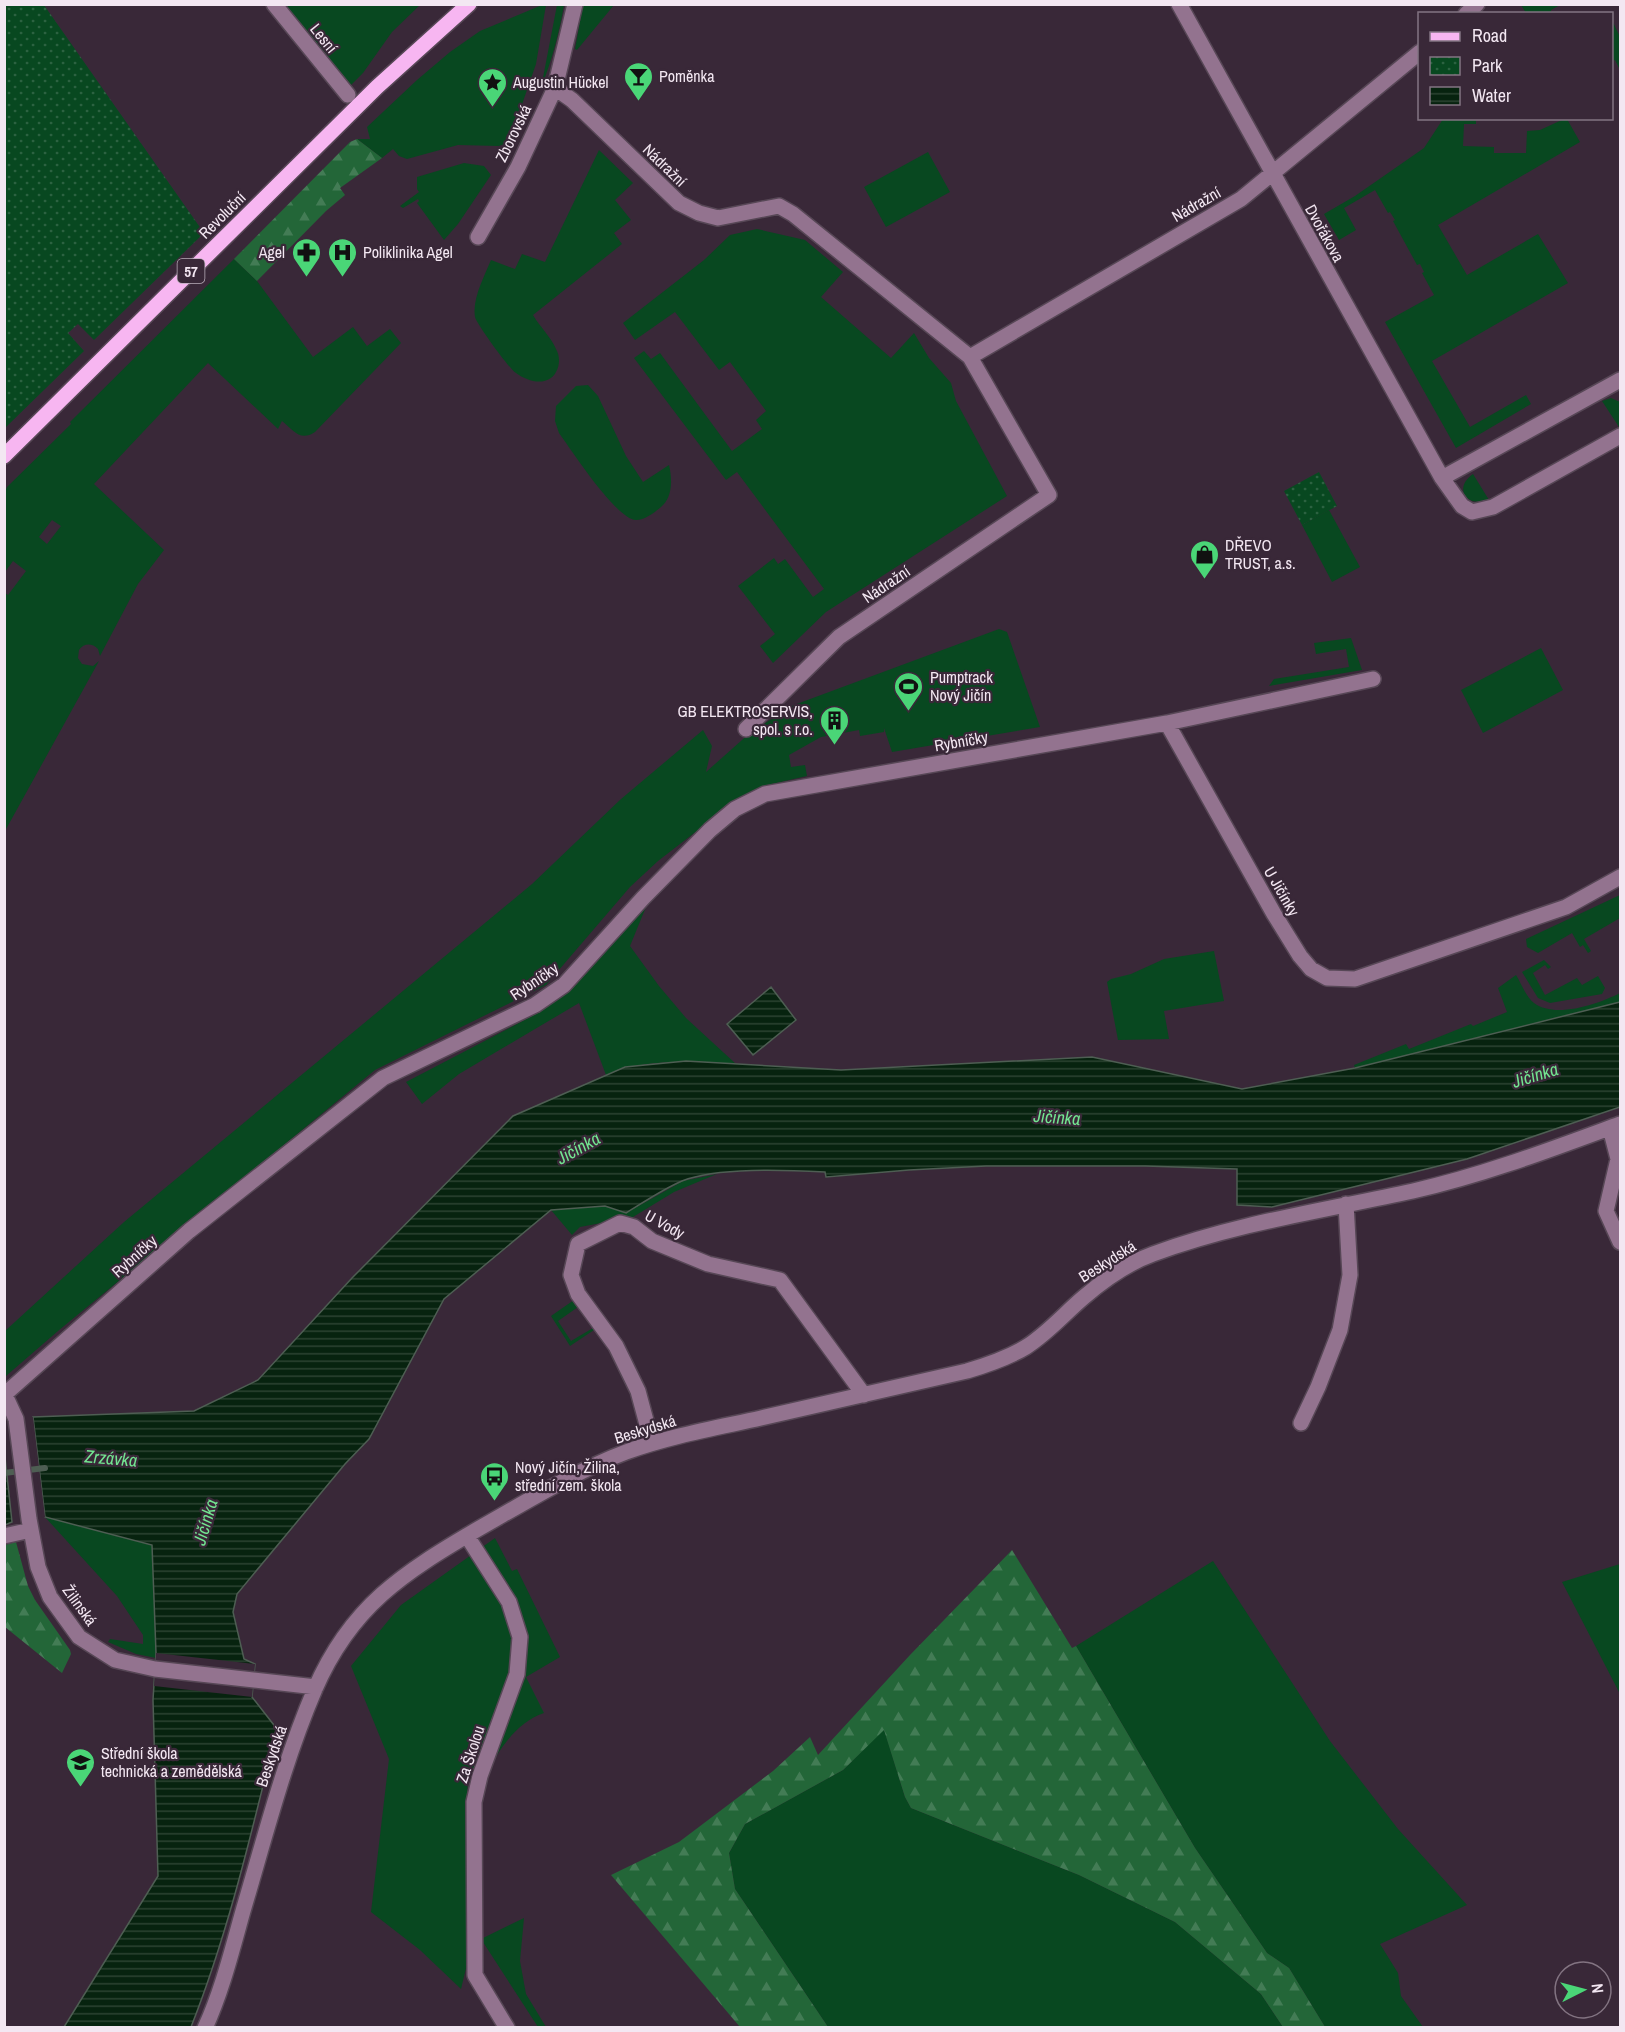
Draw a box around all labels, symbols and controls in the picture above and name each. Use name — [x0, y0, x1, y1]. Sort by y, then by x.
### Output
legend — [1418, 12, 1613, 120]
street label: Lesní — [305, 19, 343, 58]
text: Road — [1472, 23, 1507, 48]
text: Park — [1472, 53, 1503, 78]
bar icon: Poměnka — [622, 60, 654, 102]
place label: Poměnka — [659, 65, 715, 87]
place icon: Augustin Hückel — [476, 66, 508, 108]
place label: Augustin Hückel — [512, 71, 609, 93]
text: Water — [1472, 83, 1511, 108]
street label: Zborovská — [490, 100, 537, 165]
street label: Nádražní — [638, 139, 692, 192]
street label: Nádražní — [1167, 181, 1225, 227]
street label: Revoluční — [194, 186, 251, 243]
street label: Dvořákova — [1300, 200, 1350, 266]
pharmacy icon: Agel — [290, 236, 322, 278]
hospital icon: Poliklinika Agel — [326, 236, 358, 278]
place label: Agel — [258, 241, 285, 263]
place label: Poliklinika Agel — [363, 241, 453, 263]
road number: 57 — [178, 259, 204, 283]
place label: DŘEVO TRUST, a.s. — [1225, 534, 1296, 574]
shop icon: DŘEVO TRUST, a.s. — [1188, 538, 1220, 580]
street label: Nádražní — [858, 560, 915, 608]
place label: Pumptrack Nový Jičín — [930, 666, 993, 706]
sports icon: Pumptrack Nový Jičín — [893, 670, 925, 712]
place label: GB ELEKTROSERVIS, spol. s r.o. — [678, 700, 813, 740]
building icon: GB ELEKTROSERVIS, spol. s r.o. — [818, 704, 850, 746]
street label: Rybníčky — [933, 725, 990, 757]
street label: U Jičínky — [1259, 862, 1305, 920]
street label: Rybníčky — [505, 957, 563, 1005]
water label: Jičínka — [1508, 1056, 1561, 1094]
water label: Jičínka — [1032, 1103, 1081, 1131]
water label: Jičínka — [551, 1126, 605, 1171]
street label: U Vody — [641, 1204, 689, 1244]
street label: Rybníčky — [107, 1229, 162, 1282]
street label: Beskydská — [1074, 1234, 1140, 1287]
street label: Beskydská — [611, 1409, 679, 1449]
water label: Zrzávka — [83, 1443, 138, 1473]
place label: Nový Jičín, Žilina, střední zem. škola — [515, 1456, 622, 1496]
bus stop icon: Nový Jičín, Žilina, střední zem. škola — [478, 1460, 510, 1502]
water label: Jičínka — [186, 1496, 223, 1549]
street label: Žilinská — [58, 1580, 103, 1631]
street label: Beskydská — [250, 1722, 292, 1790]
street label: Za Školou — [450, 1723, 490, 1785]
place label: Střední škola technická a zemědělská — [101, 1742, 242, 1782]
school or university icon: Střední škola technická a zemědělská — [64, 1746, 96, 1788]
north arrow — [1553, 1960, 1613, 2020]
text: N — [1586, 1983, 1609, 1994]

